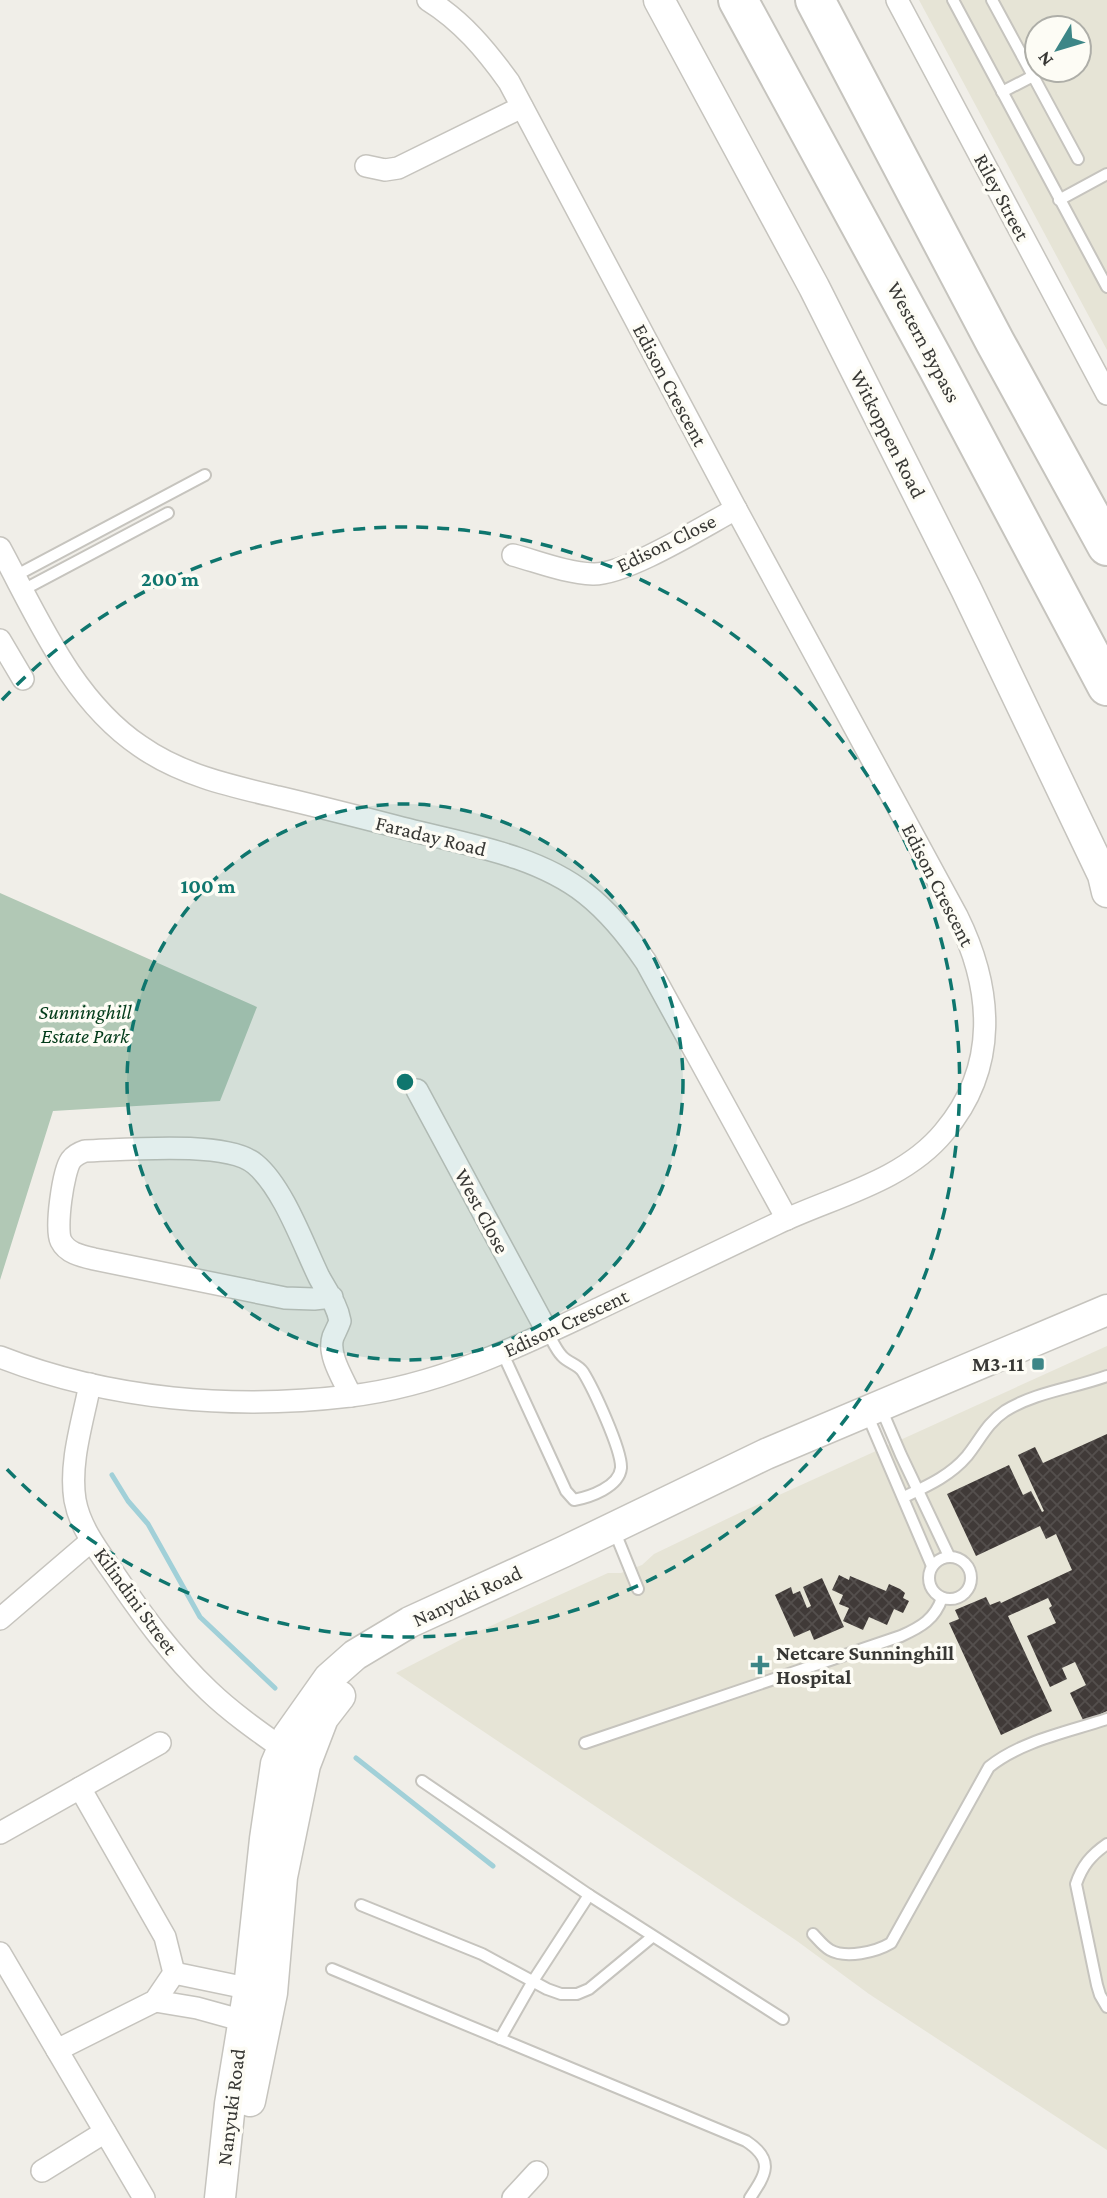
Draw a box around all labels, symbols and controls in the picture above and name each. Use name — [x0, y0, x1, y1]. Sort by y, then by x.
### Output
north arrow — [1023, 14, 1093, 84]
text: N — [1033, 48, 1057, 71]
street label: Riley Street — [969, 150, 1035, 245]
street label: Western Bypass — [882, 278, 966, 406]
street label: Edison Crescent — [628, 320, 713, 451]
street label: Witkoppen Road — [845, 366, 931, 502]
street label: Edison Close — [612, 509, 720, 577]
text: 200 m — [141, 567, 199, 591]
street label: Faraday Road — [373, 811, 489, 861]
street label: Edison Crescent — [897, 820, 980, 951]
text: 100 m — [180, 874, 236, 898]
park label: Sunninghill Estate Park — [38, 1000, 132, 1048]
centre of rings — [393, 1070, 417, 1094]
street label: West Close — [450, 1165, 514, 1257]
street label: Edison Crescent — [500, 1283, 633, 1362]
place label: M3-11 — [972, 1352, 1024, 1376]
marker: M3-11 — [1030, 1356, 1046, 1372]
street label: Kilindini Street — [89, 1543, 183, 1660]
street label: Nanyuki Road — [409, 1560, 525, 1632]
place label: Netcare Sunninghill Hospital — [776, 1641, 954, 1689]
marker: Netcare Sunninghill Hospital — [750, 1655, 770, 1675]
street label: Nanyuki Road — [212, 2047, 250, 2167]

